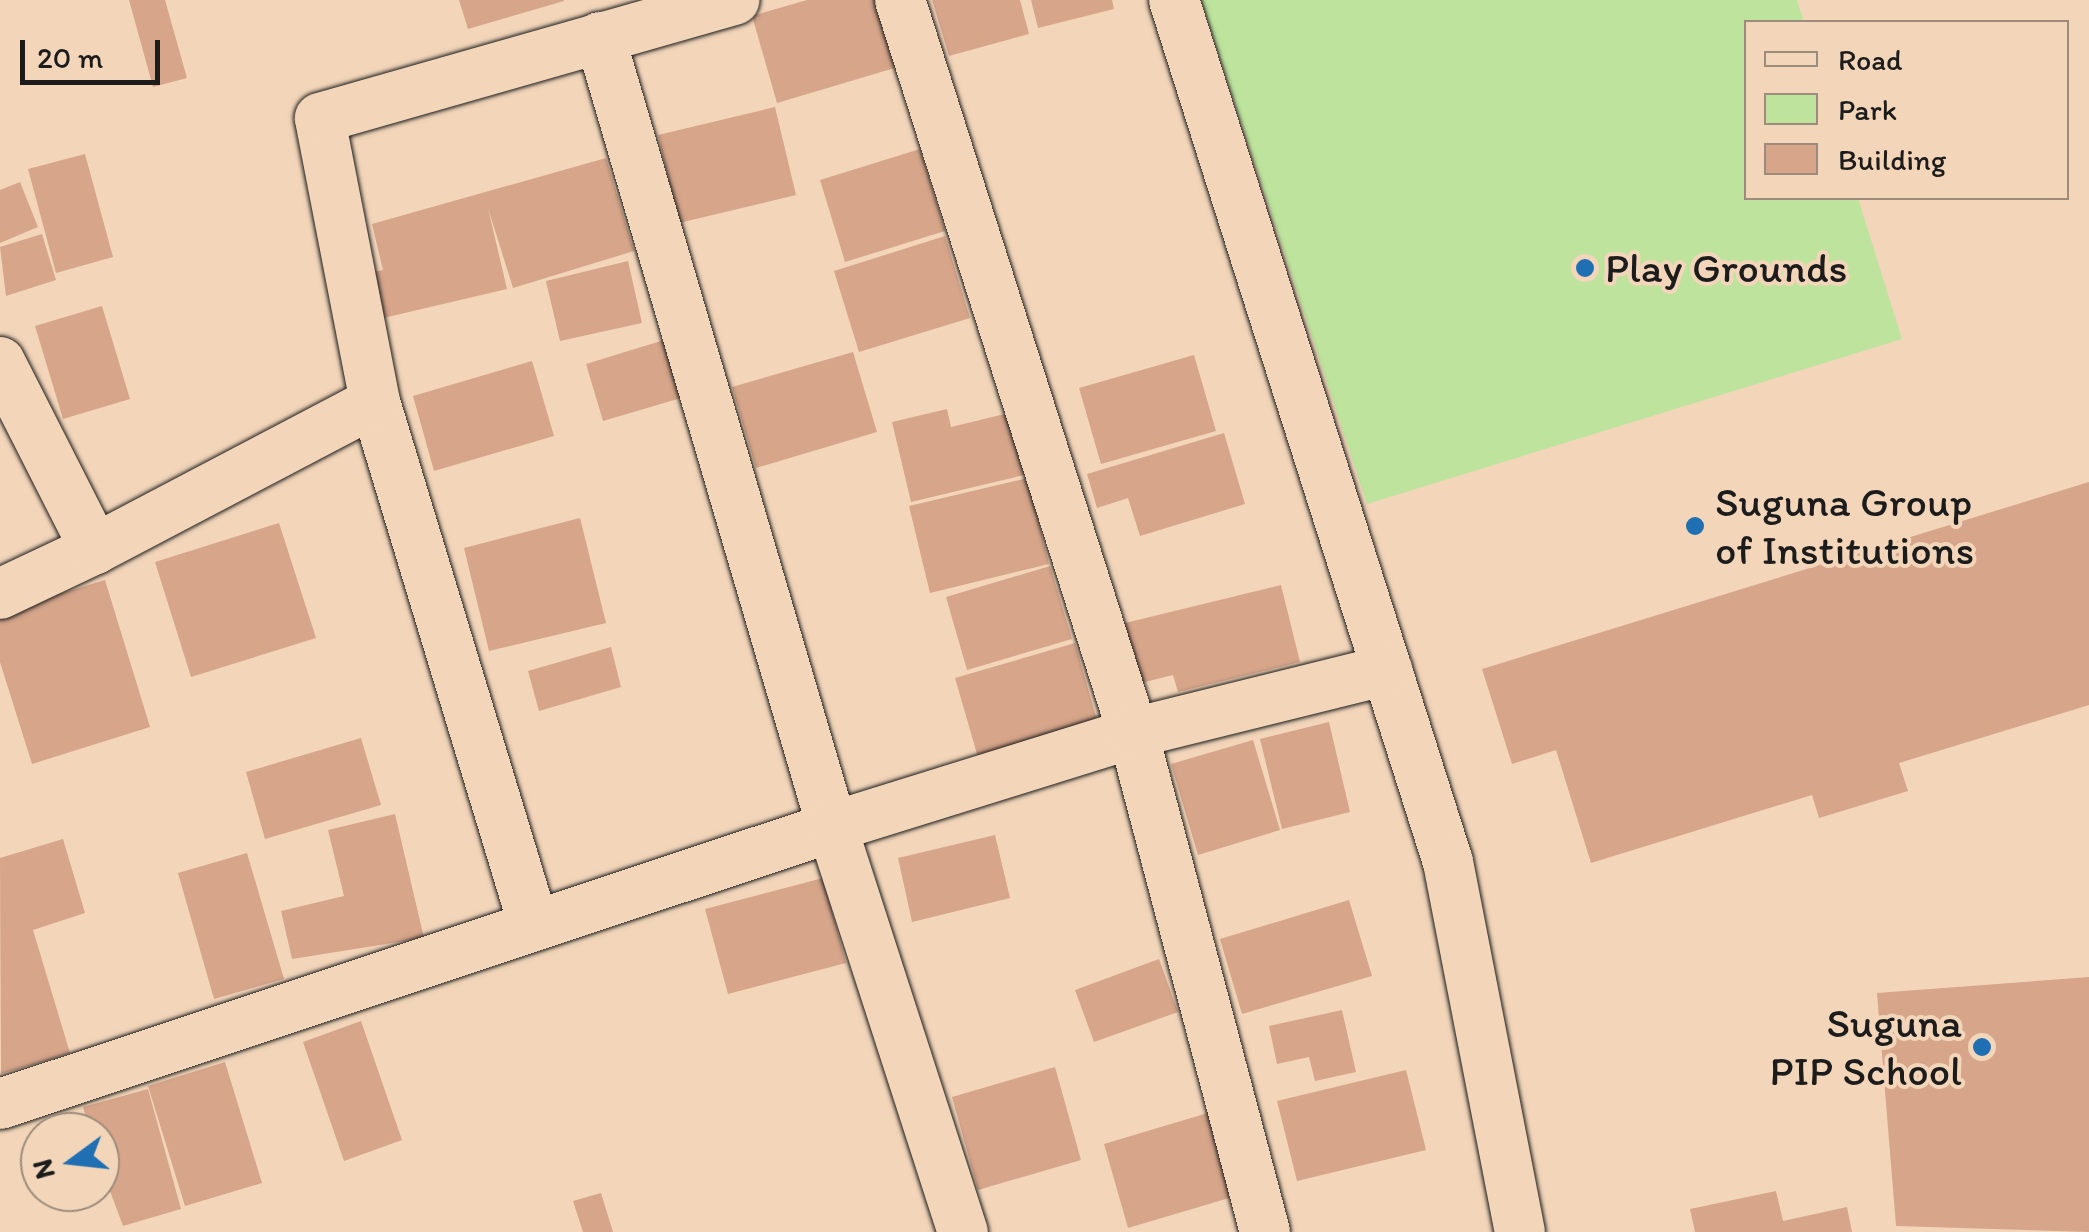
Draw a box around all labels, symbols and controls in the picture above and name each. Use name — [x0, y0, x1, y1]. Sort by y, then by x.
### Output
scale bar — [25, 20, 165, 82]
legend — [1744, 20, 2069, 200]
text: 20 m — [37, 39, 103, 76]
text: Road — [1838, 41, 1903, 78]
text: Park — [1838, 91, 1897, 128]
text: Building — [1838, 141, 1946, 178]
place label: Play Grounds — [1605, 243, 1846, 293]
marker: Play Grounds — [1574, 257, 1596, 279]
place label: Suguna Group of Institutions — [1715, 477, 1975, 576]
marker: Suguna Group of Institutions — [1684, 515, 1706, 537]
place label: Suguna PIP School — [1769, 998, 1962, 1096]
marker: Suguna PIP School — [1971, 1036, 1993, 1058]
north arrow — [20, 1112, 120, 1212]
text: N — [24, 1156, 62, 1183]

